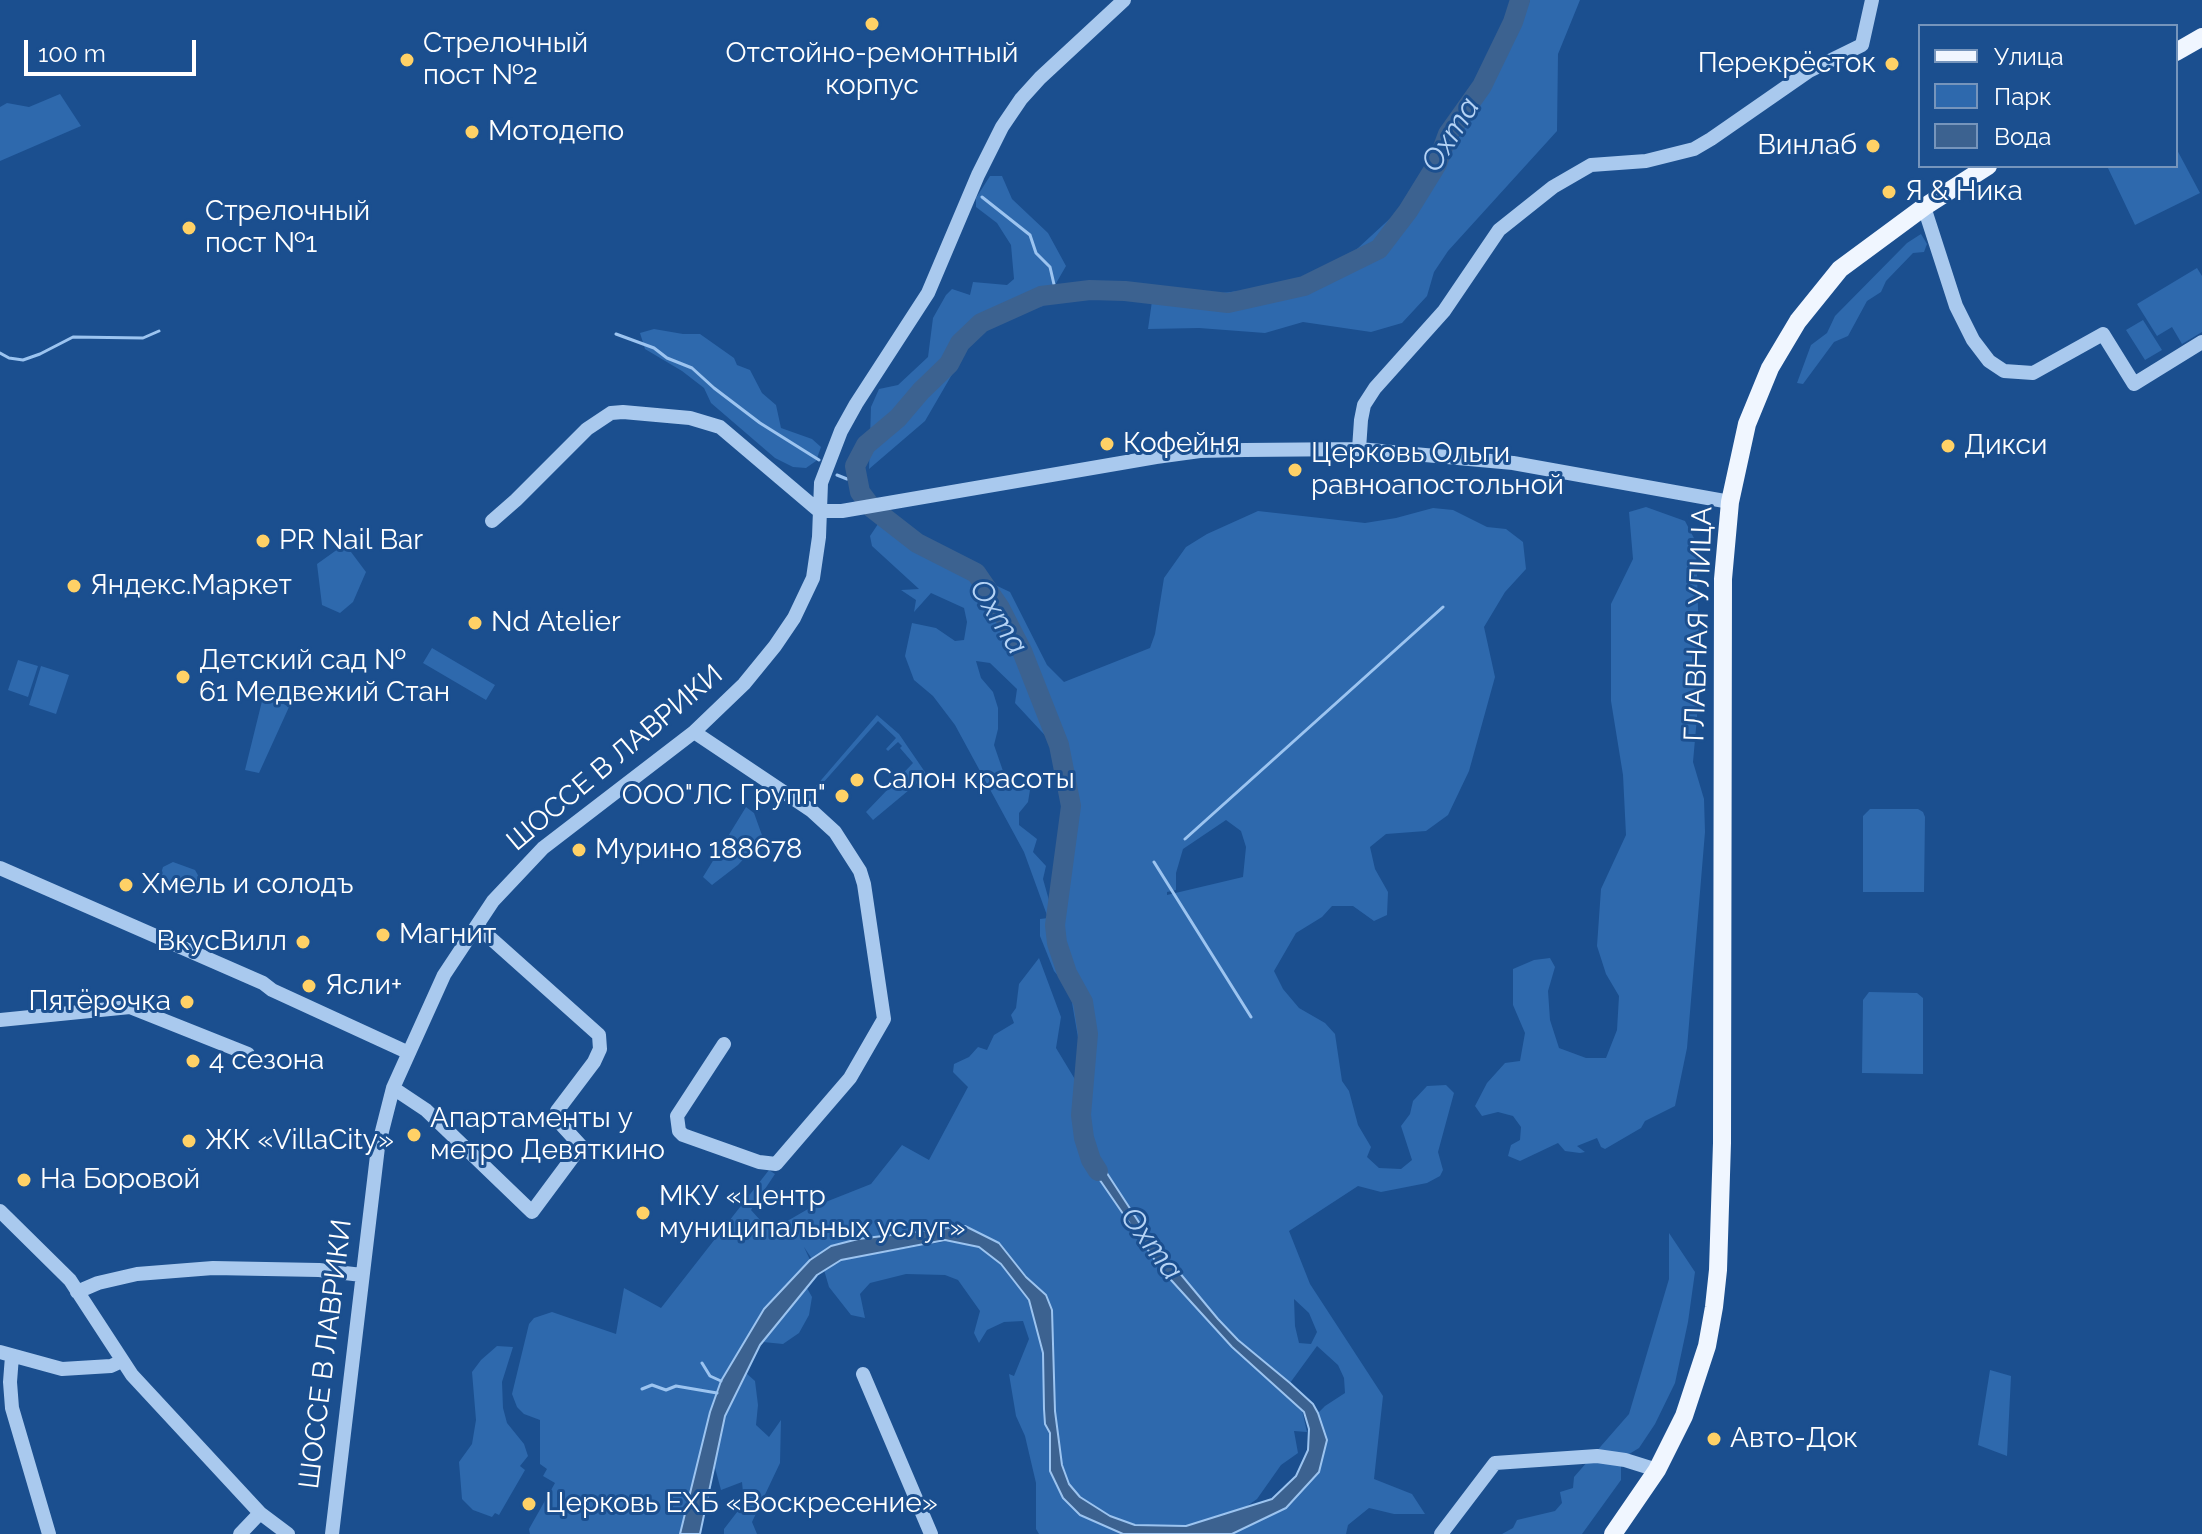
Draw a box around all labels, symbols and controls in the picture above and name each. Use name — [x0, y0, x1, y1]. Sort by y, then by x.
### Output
marker: Отстойно-ремонтный корпус — [863, 15, 881, 33]
scale bar — [28, 24, 200, 74]
legend — [1918, 24, 2178, 168]
place label: Стрелочный пост №2 — [423, 27, 588, 93]
place label: Отстойно-ремонтный корпус — [726, 37, 1018, 103]
text: 100 m — [38, 39, 106, 68]
text: Улица — [1994, 42, 2064, 71]
place label: Перекрёсток — [1698, 47, 1876, 81]
marker: Стрелочный пост №2 — [398, 51, 416, 69]
marker: Перекрёсток — [1883, 55, 1901, 73]
text: Парк — [1994, 82, 2052, 111]
water label: Охта — [1414, 91, 1488, 179]
place label: Мотодепо — [488, 115, 624, 149]
text: Вода — [1994, 122, 2051, 151]
marker: Мотодепо — [463, 123, 481, 141]
place label: Винлаб — [1757, 129, 1857, 163]
marker: Винлаб — [1864, 137, 1882, 155]
place label: Я & Ника — [1905, 175, 2023, 209]
marker: Я & Ника — [1880, 183, 1898, 201]
place label: Стрелочный пост №1 — [205, 195, 370, 261]
marker: Стрелочный пост №1 — [180, 219, 198, 237]
place label: Кофейня — [1123, 427, 1240, 461]
place label: Дикси — [1964, 429, 2047, 463]
marker: Кофейня — [1098, 435, 1116, 453]
place label: Церковь Ольги равноапостольной — [1311, 437, 1564, 503]
marker: Дикси — [1939, 437, 1957, 455]
marker: Церковь Ольги равноапостольной — [1286, 461, 1304, 479]
street label: ГЛАВНАЯ УЛИЦА — [1678, 506, 1720, 742]
place label: PR Nail Bar — [279, 524, 423, 558]
marker: PR Nail Bar — [254, 532, 272, 550]
place label: Яндекс.Маркет — [90, 569, 292, 603]
water label: Охта — [961, 573, 1035, 661]
marker: Яндекс.Маркет — [65, 577, 83, 595]
place label: Nd Atelier — [491, 606, 621, 640]
marker: Nd Atelier — [466, 614, 484, 632]
place label: Детский сад № 61 Медвежий Стан — [199, 644, 450, 710]
street label: ШОССЕ В ЛАВРИКИ — [500, 658, 730, 858]
marker: Детский сад № 61 Медвежий Стан — [174, 668, 192, 686]
place label: Салон красоты — [873, 763, 1075, 797]
marker: Салон красоты — [848, 771, 866, 789]
place label: ООО"ЛС Групп" — [622, 779, 826, 813]
marker: ООО"ЛС Групп" — [833, 787, 851, 805]
place label: Мурино 188678 — [595, 833, 802, 867]
marker: Мурино 188678 — [570, 841, 588, 859]
place label: Хмель и солодъ — [142, 868, 353, 902]
marker: Хмель и солодъ — [117, 876, 135, 894]
place label: Магнит — [399, 918, 496, 952]
place label: ВкусВилл — [157, 925, 287, 959]
marker: Магнит — [374, 926, 392, 944]
marker: ВкусВилл — [294, 933, 312, 951]
place label: Ясли+ — [325, 969, 402, 1003]
marker: Ясли+ — [300, 977, 318, 995]
place label: Пятёрочка — [29, 985, 171, 1019]
marker: Пятёрочка — [178, 993, 196, 1011]
place label: 4 сезона — [209, 1044, 324, 1078]
marker: 4 сезона — [184, 1052, 202, 1070]
place label: Апартаменты у метро Девяткино — [430, 1102, 665, 1168]
place label: ЖК «VillaCity» — [205, 1124, 394, 1158]
marker: Апартаменты у метро Девяткино — [405, 1126, 423, 1144]
marker: ЖК «VillaCity» — [180, 1132, 198, 1150]
place label: На Боровой — [40, 1163, 200, 1197]
marker: На Боровой — [15, 1171, 33, 1189]
place label: МКУ «Центр муниципальных услуг» — [659, 1180, 965, 1246]
water label: Охта — [1112, 1201, 1190, 1287]
marker: МКУ «Центр муниципальных услуг» — [634, 1204, 652, 1222]
street label: ШОССЕ В ЛАВРИКИ — [293, 1217, 359, 1491]
place label: Авто-Док — [1730, 1422, 1858, 1456]
marker: Авто-Док — [1705, 1430, 1723, 1448]
place label: Церковь ЕХБ «Воскресение» — [545, 1487, 938, 1521]
marker: Церковь ЕХБ «Воскресение» — [520, 1495, 538, 1513]

